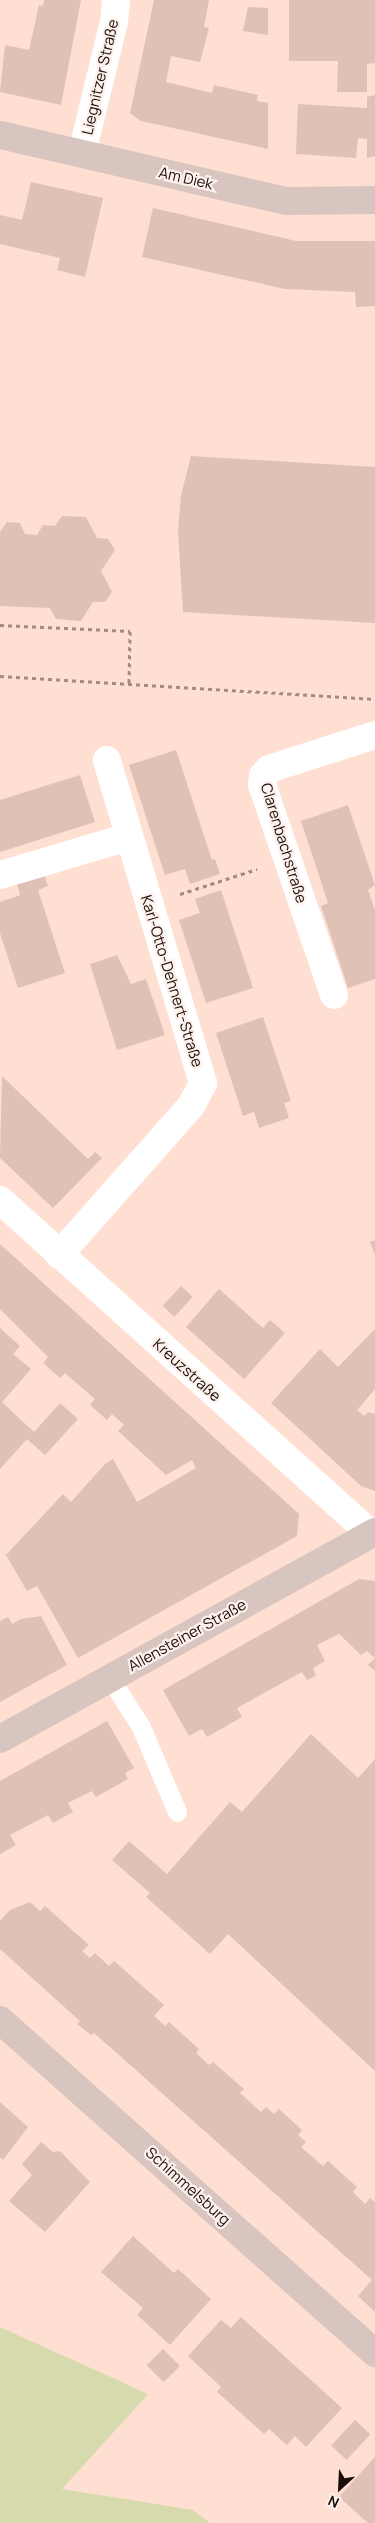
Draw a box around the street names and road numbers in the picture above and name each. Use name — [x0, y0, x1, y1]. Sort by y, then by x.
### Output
street label: Liegnitzer Straße — [78, 17, 122, 137]
street label: Am Diek — [157, 163, 215, 193]
street label: Clarenbachstraße — [257, 781, 311, 905]
street label: Karl-Otto-Dehnert-Straße — [137, 893, 207, 1069]
street label: Kreuzstraße — [149, 1335, 225, 1405]
street label: Allensteiner Straße — [125, 1595, 249, 1675]
street label: Schimmelsburg — [142, 2143, 234, 2229]

